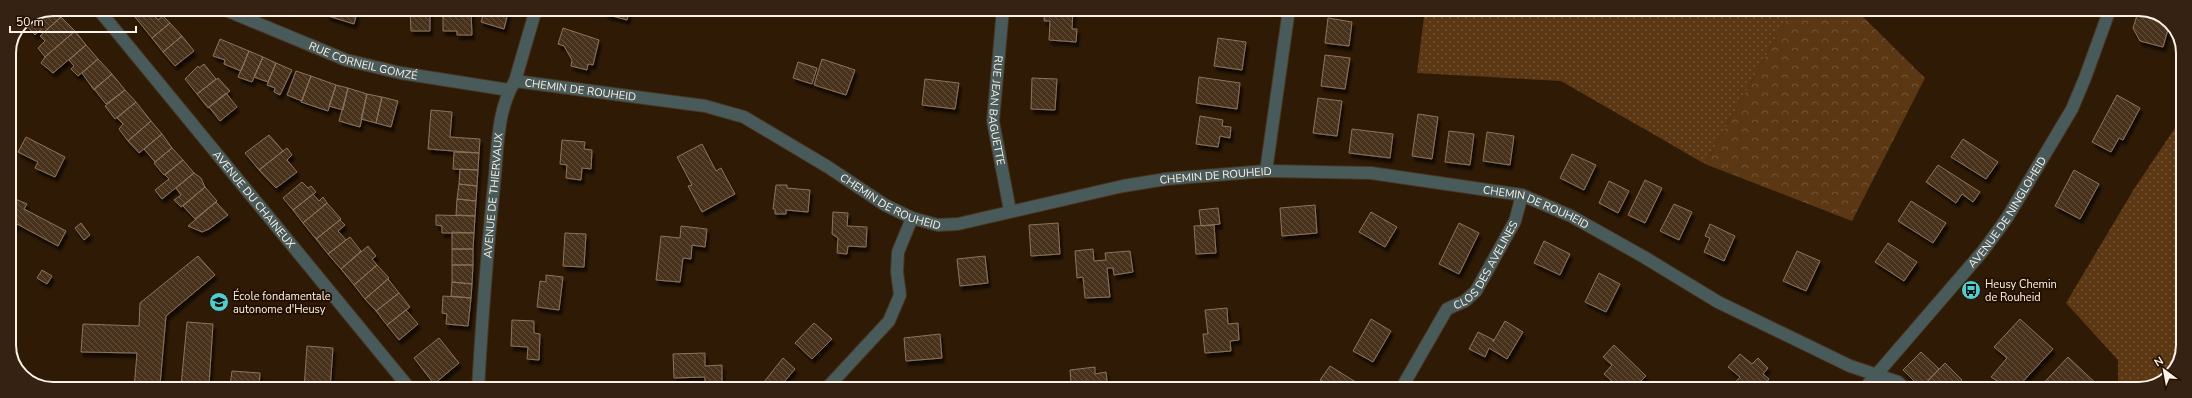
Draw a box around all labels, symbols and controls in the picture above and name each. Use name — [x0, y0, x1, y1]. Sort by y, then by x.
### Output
scale bar — [10, 8, 136, 34]
text: 50 m — [16, 14, 44, 30]
street label: RUE CORNEIL GOMZÉ — [307, 38, 419, 83]
street label: RUE JEAN BAGUETTE — [985, 55, 1009, 167]
street label: CHEMIN DE ROUHEID — [524, 75, 637, 104]
street label: AVENUE DE THIERVAUX — [480, 131, 506, 259]
street label: AVENUE DU CHAINEUX — [210, 147, 299, 252]
street label: AVENUE DE NINGLOHEID — [1964, 154, 2050, 271]
street label: CHEMIN DE ROUHEID — [1158, 163, 1272, 187]
street label: CHEMIN DE ROUHEID — [837, 170, 943, 233]
street label: CHEMIN DE ROUHEID — [1482, 182, 1592, 232]
street label: CLOS DES AVELINES — [1451, 218, 1521, 313]
place label: Heusy Chemin de Rouheid — [1985, 277, 2057, 305]
bus stop icon: Heusy Chemin de Rouheid — [1960, 279, 1982, 301]
place label: École fondamentale autonome d'Heusy — [233, 288, 331, 317]
school or university icon: École fondamentale autonome d'Heusy — [208, 291, 230, 313]
north arrow — [2144, 350, 2184, 390]
text: N — [2151, 353, 2166, 370]

